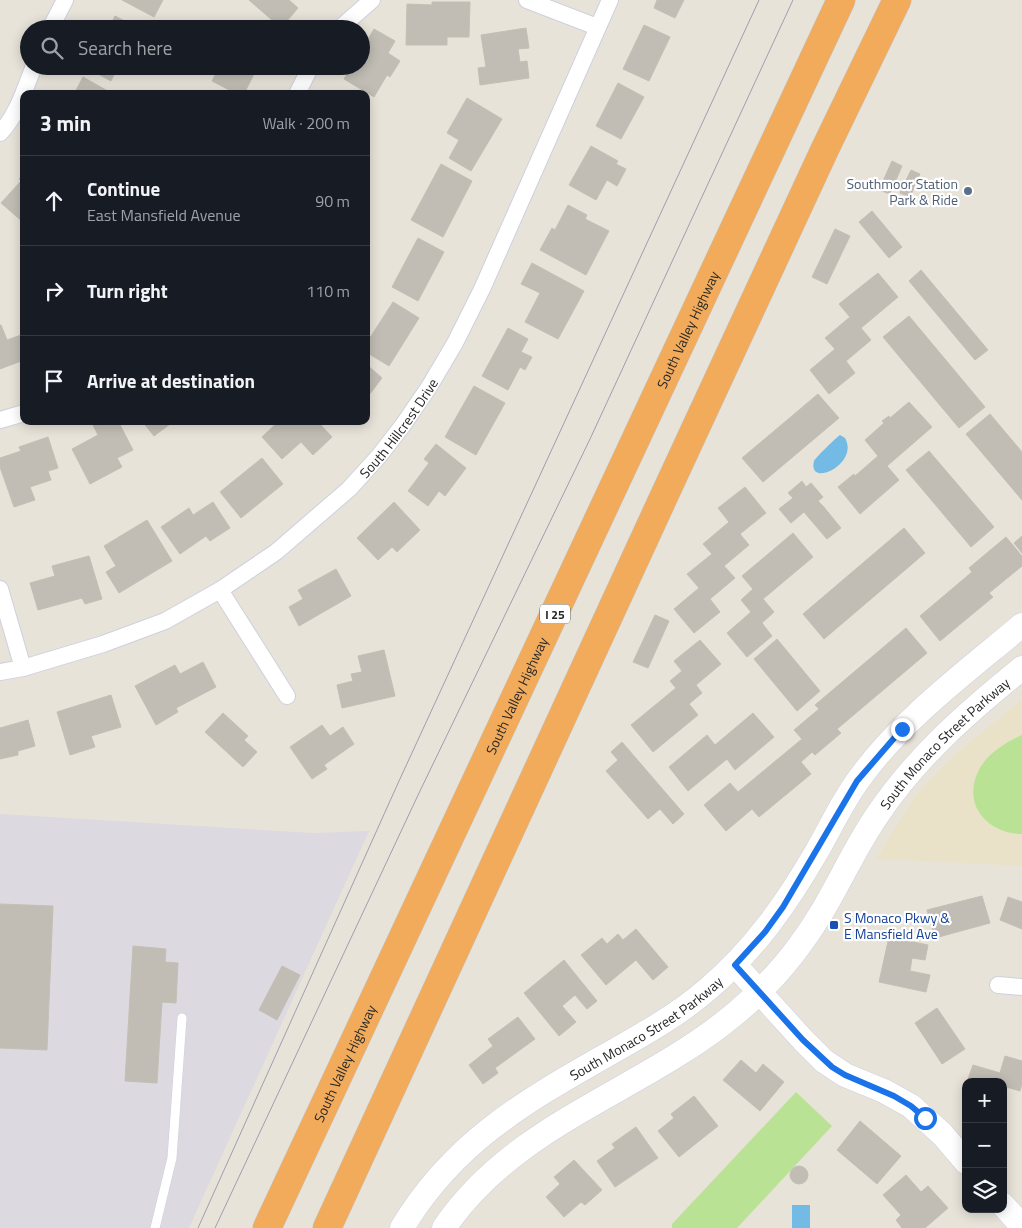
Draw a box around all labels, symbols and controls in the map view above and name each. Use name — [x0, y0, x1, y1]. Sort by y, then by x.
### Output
search box — [20, 20, 370, 75]
text: Search here — [78, 33, 172, 62]
icon: search — [38, 34, 66, 62]
text: 3 min — [40, 107, 91, 139]
text: Walk · 200 m — [262, 111, 350, 135]
place label: Southmoor Station Park & Ride — [846, 173, 958, 210]
text: Continue — [87, 174, 160, 203]
marker: Southmoor Station Park & Ride — [962, 185, 974, 197]
icon: ahead — [40, 187, 68, 215]
text: 90 m — [315, 189, 350, 213]
text: East Mansfield Avenue — [87, 203, 241, 227]
street label: South Valley Highway — [651, 267, 724, 392]
text: Turn right — [87, 276, 168, 305]
icon: right — [40, 277, 68, 305]
text: 110 m — [306, 279, 350, 303]
text: Arrive at destination — [87, 366, 255, 395]
icon: arrive — [40, 367, 68, 395]
street label: South Hillcrest Drive — [354, 374, 443, 482]
road number: I 25 — [540, 604, 570, 624]
street label: South Valley Highway — [479, 633, 553, 758]
street label: South Monaco Street Parkway — [874, 672, 1014, 813]
route end — [891, 718, 914, 741]
place label: S Monaco Pkwy & E Mansfield Ave — [844, 907, 950, 944]
marker: S Monaco Pkwy & E Mansfield Ave — [828, 919, 840, 931]
street label: South Monaco Street Parkway — [565, 971, 727, 1085]
street label: South Valley Highway — [308, 1001, 381, 1125]
map controls — [962, 1078, 1007, 1213]
button: + — [962, 1078, 1007, 1123]
route start — [914, 1107, 937, 1130]
button: − — [962, 1123, 1007, 1168]
button: layers — [962, 1168, 1007, 1213]

